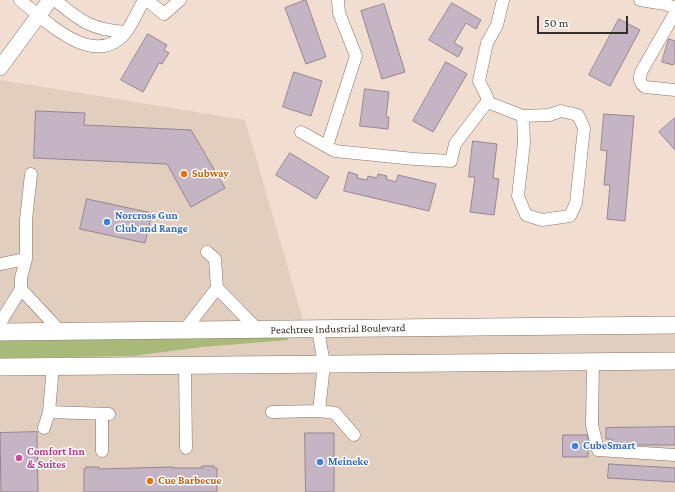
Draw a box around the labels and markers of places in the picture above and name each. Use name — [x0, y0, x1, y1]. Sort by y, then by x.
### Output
place label: Subway — [192, 167, 229, 181]
marker: Subway — [179, 169, 189, 179]
place label: Norcross Gun Club and Range — [115, 209, 188, 235]
marker: Norcross Gun Club and Range — [102, 217, 112, 227]
place label: CubeSmart — [583, 439, 636, 453]
marker: CubeSmart — [570, 441, 580, 451]
place label: Comfort Inn & Suites — [27, 445, 85, 471]
marker: Comfort Inn & Suites — [14, 453, 24, 463]
place label: Meineke — [328, 455, 368, 469]
marker: Meineke — [315, 457, 325, 467]
place label: Cue Barbecue — [158, 474, 222, 488]
marker: Cue Barbecue — [145, 476, 155, 486]

